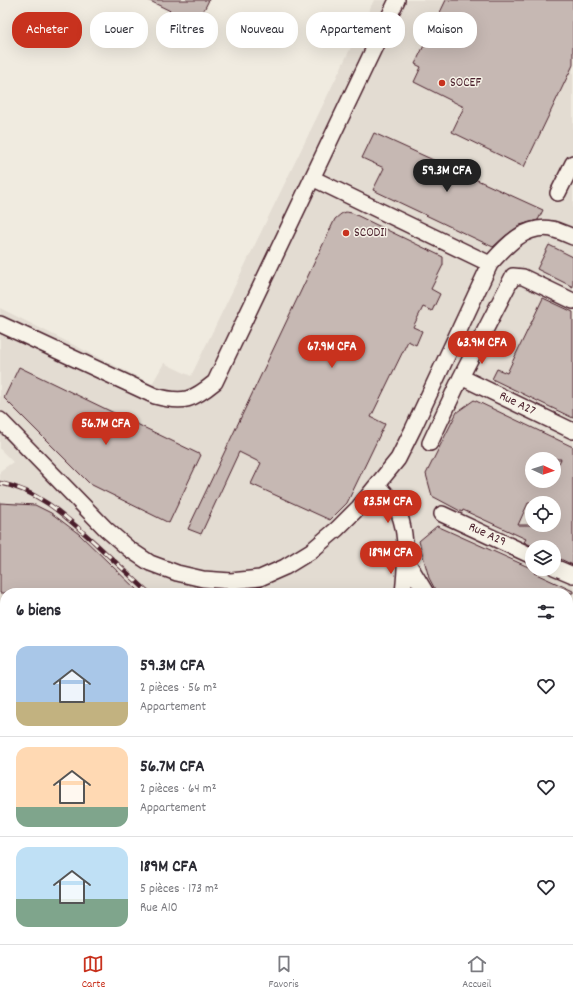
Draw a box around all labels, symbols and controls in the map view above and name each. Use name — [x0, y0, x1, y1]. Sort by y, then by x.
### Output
chip: Acheter — [12, 12, 82, 48]
chip: Louer — [90, 12, 148, 48]
chip: Filtres — [156, 12, 218, 48]
chip: Nouveau — [226, 12, 298, 48]
chip: Appartement — [306, 12, 405, 48]
chip: Maison — [413, 12, 477, 48]
place label: SOCEF — [450, 74, 482, 93]
marker: SOCEF — [437, 78, 447, 88]
pin: 59.3M CFA — [401, 159, 493, 193]
text: 59.3M CFA — [422, 162, 472, 181]
place label: SCODI1 — [354, 224, 387, 243]
marker: SCODI1 — [341, 228, 351, 238]
pin: 63.9M CFA — [436, 331, 528, 365]
text: 63.9M CFA — [457, 334, 507, 353]
pin: 67.9M CFA — [286, 335, 378, 369]
text: 67.9M CFA — [307, 338, 357, 357]
street label: Rue A27 — [496, 387, 538, 421]
pin: 56.7M CFA — [60, 412, 152, 446]
text: 56.7M CFA — [81, 415, 131, 434]
north arrow — [525, 452, 561, 488]
map controls — [525, 452, 561, 576]
pin: 83.5M CFA — [342, 490, 434, 524]
text: 83.5M CFA — [363, 493, 413, 512]
button: locate — [525, 496, 561, 532]
street label: Rue A29 — [465, 518, 509, 552]
button: layers — [525, 540, 561, 576]
pin: 189M CFA — [350, 541, 432, 575]
text: 189M CFA — [369, 544, 413, 563]
text: 6 biens — [16, 600, 61, 624]
icon: filters — [535, 601, 557, 623]
text: 59.3M CFA — [140, 655, 205, 679]
icon: home — [48, 662, 96, 710]
icon: heart — [535, 675, 557, 697]
text: 2 pièces · 56 m² — [140, 679, 217, 698]
text: Appartement — [140, 698, 206, 717]
text: 56.7M CFA — [140, 756, 205, 780]
icon: home — [48, 763, 96, 811]
icon: heart — [535, 776, 557, 798]
text: 2 pièces · 64 m² — [140, 780, 216, 799]
text: Appartement — [140, 799, 206, 818]
text: 189M CFA — [140, 856, 197, 880]
icon: home — [48, 863, 96, 911]
icon: heart — [535, 876, 557, 898]
text: 5 pièces · 173 m² — [140, 880, 219, 899]
text: Rue A10 — [140, 899, 178, 918]
tab: Carte — [82, 953, 105, 993]
tab: Favoris — [269, 953, 299, 993]
tab: Accueil — [462, 953, 491, 993]

